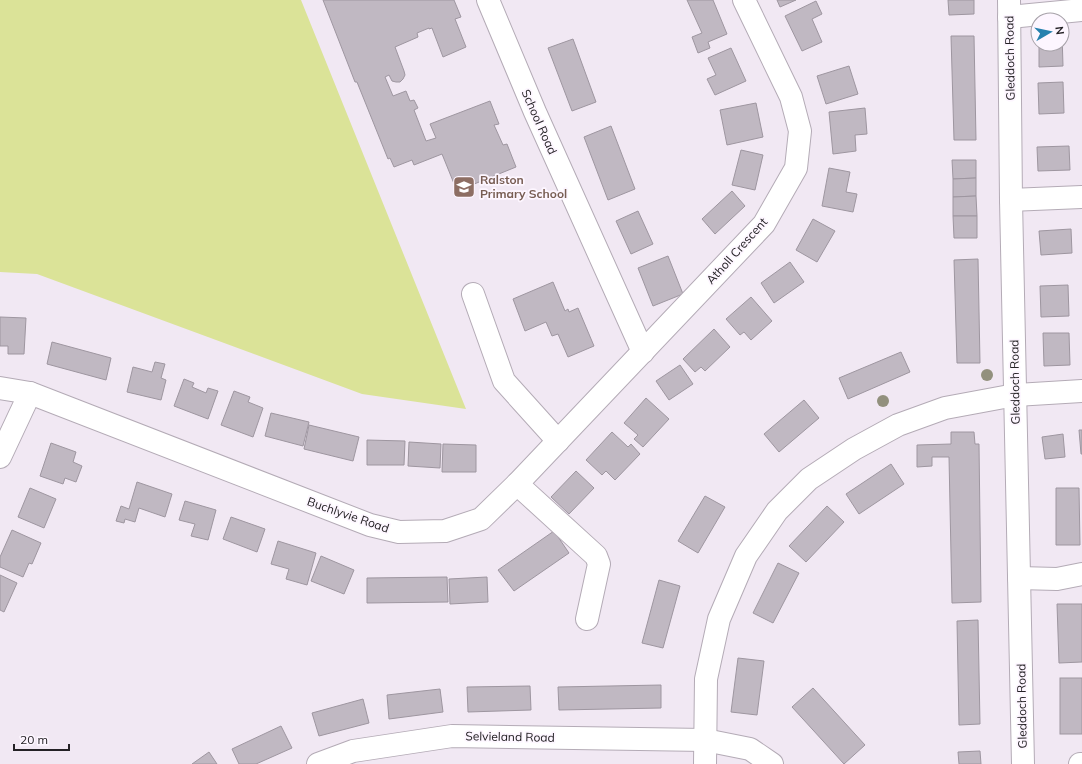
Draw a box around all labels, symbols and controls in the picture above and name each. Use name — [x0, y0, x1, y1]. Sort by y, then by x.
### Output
north arrow — [1030, 12, 1070, 52]
street label: Gleddoch Road — [1001, 15, 1018, 101]
text: N — [1052, 25, 1067, 36]
street label: School Road — [518, 87, 560, 157]
place label: Ralston Primary School — [480, 172, 567, 201]
school or university icon: Ralston Primary School — [451, 174, 477, 200]
street label: Atholl Crescent — [703, 214, 770, 287]
street label: Gleddoch Road — [1006, 339, 1023, 425]
street label: Buchlyvie Road — [305, 493, 391, 536]
street label: Gleddoch Road — [1013, 663, 1030, 749]
scale bar — [14, 726, 69, 752]
street label: Selvieland Road — [465, 728, 555, 745]
text: 20 m — [20, 732, 48, 747]

